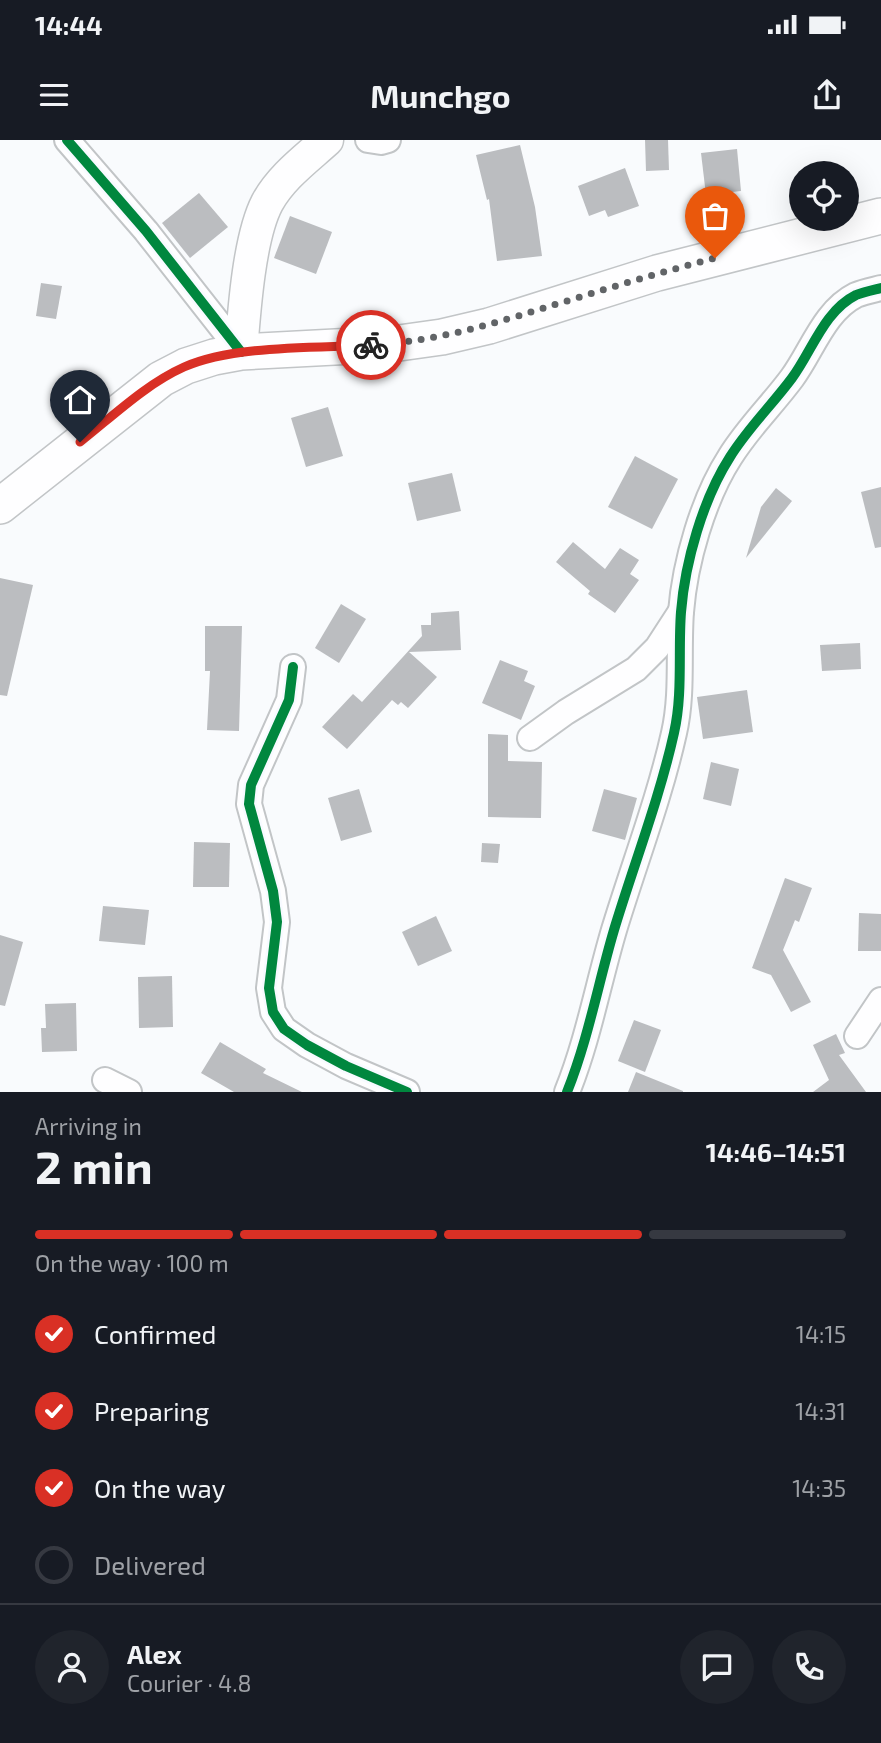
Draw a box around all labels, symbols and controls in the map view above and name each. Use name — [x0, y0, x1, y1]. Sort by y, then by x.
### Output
text: 14:44 — [35, 9, 103, 40]
icon: menu — [35, 76, 73, 114]
text: Munchgo — [370, 76, 511, 114]
icon: share — [808, 76, 846, 114]
map controls — [789, 161, 859, 231]
button: locate — [789, 161, 859, 231]
pin — [685, 186, 745, 258]
icon: bag — [696, 197, 734, 235]
courier — [336, 310, 406, 380]
icon: bike — [352, 326, 390, 364]
pin — [50, 370, 110, 442]
icon: home — [61, 381, 99, 419]
text: Arriving in — [35, 1112, 142, 1140]
text: 14:46–14:51 — [706, 1136, 846, 1167]
text: 2 min — [35, 1138, 153, 1193]
text: On the way · 100 m — [35, 1249, 229, 1277]
icon: check — [35, 1315, 73, 1353]
text: Confirmed — [94, 1318, 217, 1349]
text: 14:15 — [796, 1320, 846, 1348]
icon: check — [35, 1392, 73, 1430]
text: Preparing — [94, 1395, 209, 1426]
text: 14:31 — [795, 1397, 846, 1425]
icon: check — [35, 1469, 73, 1507]
text: On the way — [94, 1472, 225, 1503]
text: 14:35 — [792, 1474, 846, 1502]
text: Delivered — [94, 1549, 206, 1580]
button: person — [35, 1630, 109, 1704]
button: chat — [680, 1630, 754, 1704]
button: phone — [772, 1630, 846, 1704]
text: Alex — [127, 1638, 182, 1669]
text: Courier · 4.8 — [127, 1669, 251, 1697]

